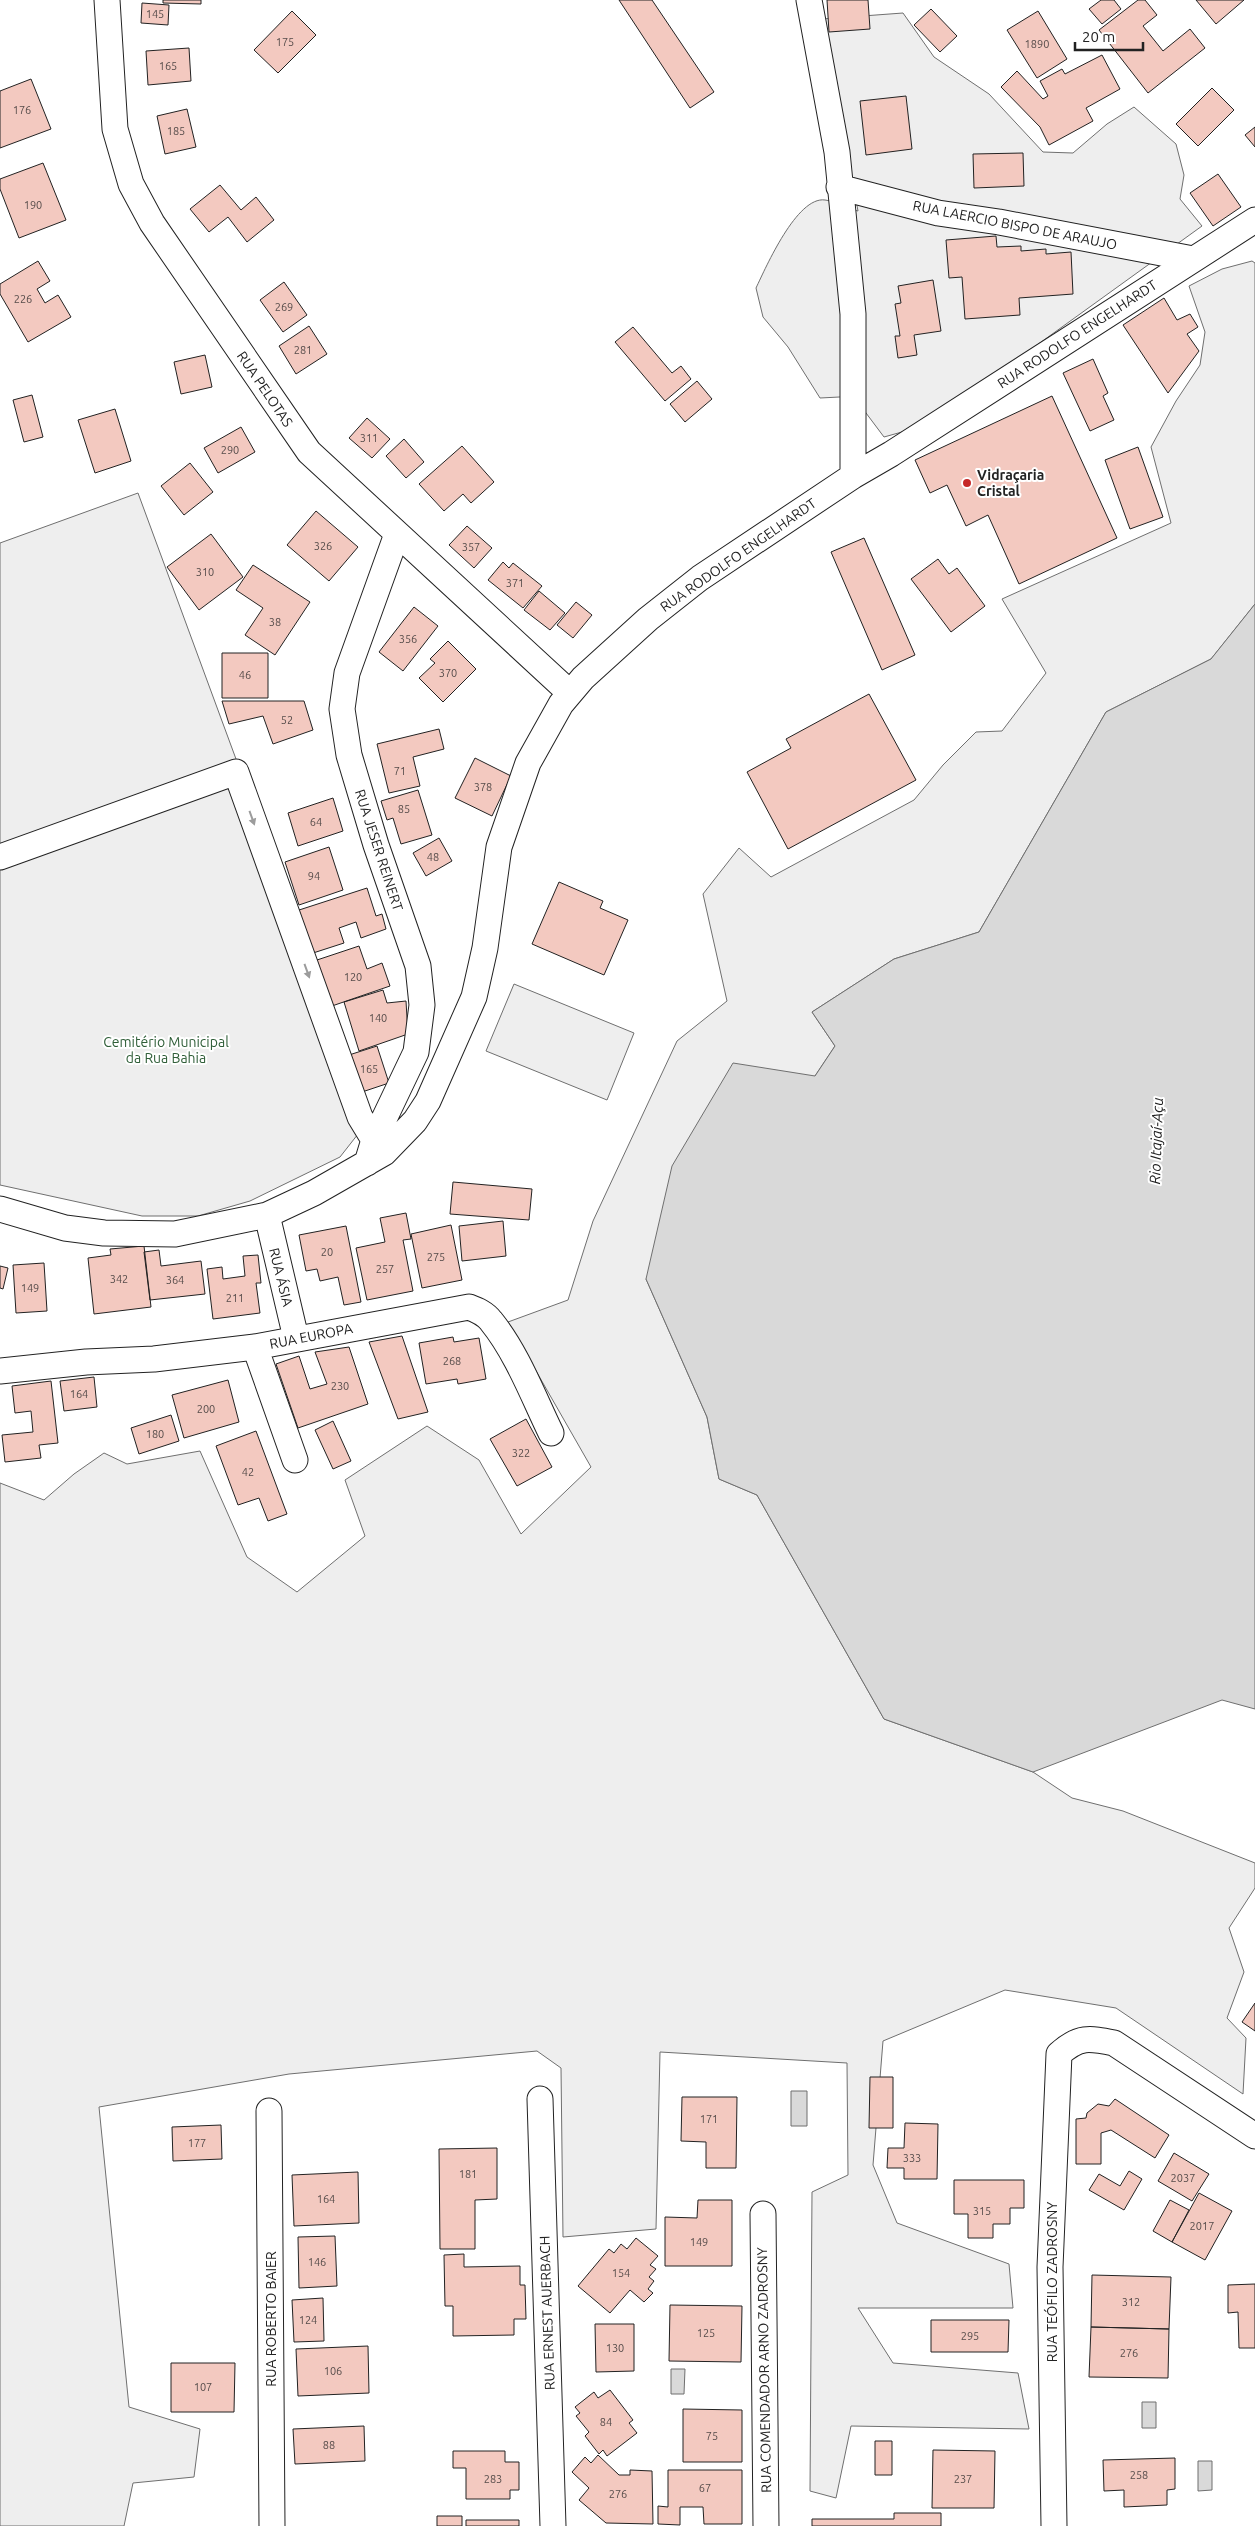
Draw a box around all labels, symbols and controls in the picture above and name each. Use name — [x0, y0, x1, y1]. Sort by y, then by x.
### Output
house number: 145 — [146, 8, 164, 20]
scale bar — [1075, 20, 1142, 52]
text: 20 m — [1082, 28, 1115, 45]
house number: 175 — [276, 36, 294, 48]
house number: 1890 — [1025, 38, 1049, 50]
house number: 165 — [159, 60, 177, 72]
house number: 176 — [13, 104, 31, 116]
house number: 185 — [167, 125, 185, 137]
street label: RUA LAERCIO BISPO DE ARAUJO — [912, 197, 1119, 253]
house number: 190 — [24, 199, 42, 211]
street label: RUA RODOLFO ENGELHARDT — [994, 276, 1160, 392]
house number: 226 — [14, 293, 32, 305]
house number: 269 — [275, 301, 293, 313]
house number: 281 — [294, 344, 312, 356]
street label: RUA PELOTAS — [234, 348, 296, 430]
house number: 311 — [360, 432, 378, 444]
house number: 290 — [221, 444, 239, 456]
place label: Vidraçaria Cristal — [977, 467, 1044, 499]
marker: Vidraçaria Cristal — [961, 477, 973, 489]
street label: RUA RODOLFO ENGELHARDT — [657, 495, 819, 615]
house number: 326 — [314, 540, 332, 552]
house number: 357 — [462, 541, 480, 553]
house number: 310 — [196, 566, 214, 578]
house number: 371 — [506, 577, 524, 589]
house number: 38 — [269, 616, 281, 628]
house number: 356 — [399, 633, 417, 645]
house number: 370 — [439, 667, 457, 679]
house number: 46 — [239, 669, 251, 681]
house number: 52 — [281, 714, 293, 726]
house number: 71 — [394, 765, 406, 777]
house number: 378 — [474, 781, 492, 793]
street label: RUA JESER REINERT — [352, 787, 406, 913]
house number: 85 — [398, 803, 410, 815]
one-way arrow — [248, 811, 256, 826]
house number: 64 — [310, 816, 322, 828]
house number: 48 — [427, 851, 439, 863]
house number: 94 — [308, 870, 320, 882]
one-way arrow — [303, 964, 311, 979]
house number: 120 — [344, 971, 362, 983]
house number: 140 — [369, 1012, 387, 1024]
park label: Cemitério Municipal da Rua Bahia — [103, 1034, 229, 1066]
house number: 165 — [360, 1063, 378, 1075]
water label: Rio Itajaí-Açu — [1146, 1097, 1166, 1185]
street label: RUA ÁSIA — [266, 1246, 297, 1308]
house number: 20 — [321, 1246, 333, 1258]
house number: 275 — [427, 1251, 445, 1263]
house number: 257 — [376, 1263, 394, 1275]
house number: 342 — [110, 1273, 128, 1285]
house number: 364 — [166, 1274, 184, 1286]
house number: 149 — [21, 1282, 39, 1294]
house number: 211 — [226, 1292, 244, 1304]
street label: RUA EUROPA — [268, 1320, 354, 1352]
house number: 268 — [443, 1355, 461, 1367]
house number: 230 — [331, 1380, 349, 1392]
house number: 164 — [70, 1388, 88, 1400]
house number: 200 — [197, 1403, 215, 1415]
house number: 180 — [146, 1428, 164, 1440]
house number: 322 — [512, 1447, 530, 1459]
house number: 42 — [242, 1466, 254, 1478]
house number: 171 — [700, 2113, 718, 2125]
house number: 177 — [188, 2137, 206, 2149]
house number: 333 — [903, 2152, 921, 2164]
house number: 181 — [459, 2168, 477, 2180]
house number: 2037 — [1171, 2172, 1195, 2184]
house number: 164 — [317, 2193, 335, 2205]
street label: RUA TEÓFILO ZADROSNY — [1043, 2202, 1060, 2362]
house number: 315 — [973, 2205, 991, 2217]
house number: 2017 — [1190, 2220, 1214, 2232]
street label: RUA ERNEST AUERBACH — [536, 2235, 558, 2391]
house number: 149 — [690, 2236, 708, 2248]
street label: RUA COMENDADOR ARNO ZADROSNY — [754, 2247, 774, 2493]
street label: RUA ROBERTO BAIER — [263, 2251, 279, 2387]
house number: 146 — [308, 2256, 326, 2268]
house number: 154 — [612, 2267, 630, 2279]
house number: 312 — [1122, 2296, 1140, 2308]
house number: 124 — [299, 2314, 317, 2326]
house number: 125 — [697, 2327, 715, 2339]
house number: 295 — [961, 2330, 979, 2342]
house number: 130 — [606, 2342, 624, 2354]
house number: 276 — [1120, 2347, 1138, 2359]
house number: 106 — [324, 2365, 342, 2377]
house number: 107 — [194, 2381, 212, 2393]
house number: 84 — [600, 2416, 612, 2428]
house number: 75 — [706, 2430, 718, 2442]
house number: 88 — [323, 2439, 335, 2451]
house number: 258 — [1130, 2469, 1148, 2481]
house number: 283 — [484, 2473, 502, 2485]
house number: 237 — [954, 2473, 972, 2485]
house number: 67 — [699, 2482, 711, 2494]
house number: 276 — [609, 2488, 627, 2500]

